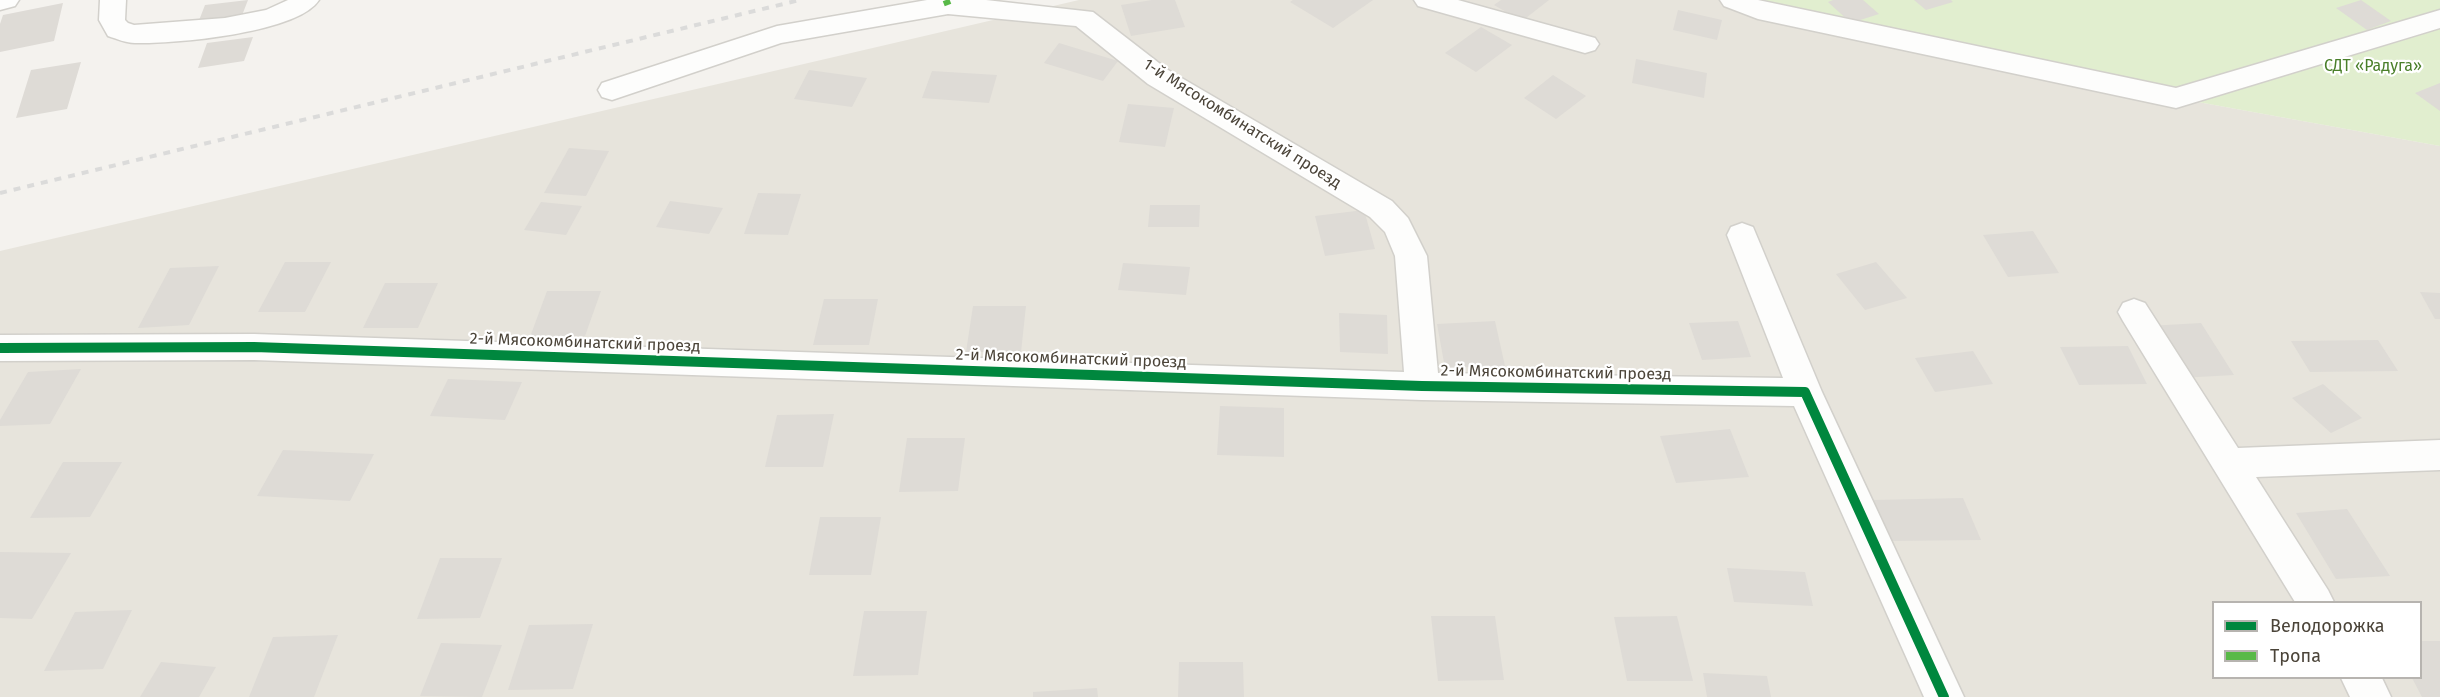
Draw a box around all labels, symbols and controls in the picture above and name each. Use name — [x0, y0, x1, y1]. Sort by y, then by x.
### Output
street label: 1-й Мясокомбинатский проезд — [1140, 55, 1344, 193]
park label: СДТ «Радуга» — [2324, 57, 2422, 77]
street label: 2-й Мясокомбинатский проезд — [469, 329, 701, 357]
street label: 2-й Мясокомбинатский проезд — [955, 345, 1187, 373]
street label: 2-й Мясокомбинатский проезд — [1440, 361, 1672, 385]
legend — [2212, 601, 2422, 679]
text: Велодорожка — [2270, 615, 2385, 637]
text: Тропа — [2270, 645, 2321, 667]

